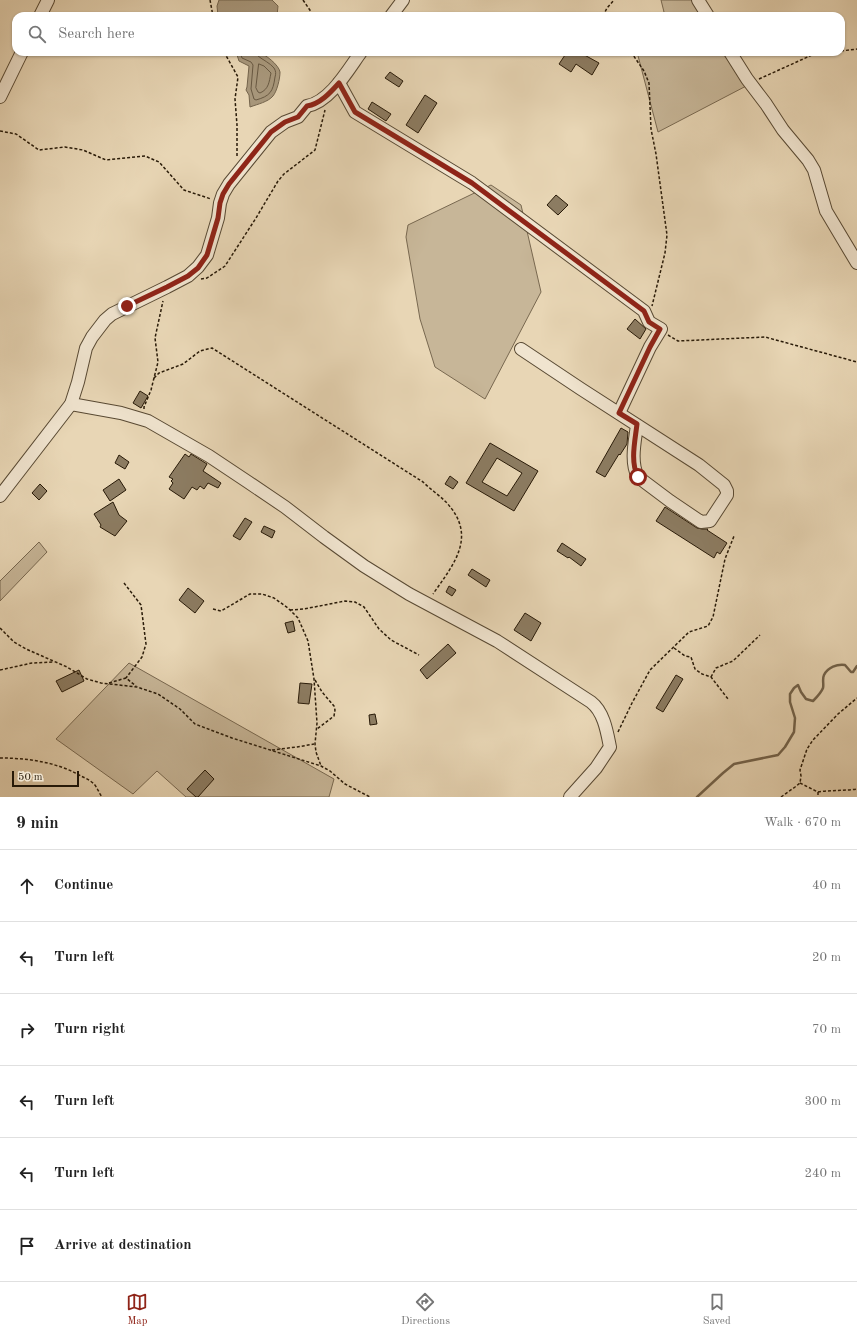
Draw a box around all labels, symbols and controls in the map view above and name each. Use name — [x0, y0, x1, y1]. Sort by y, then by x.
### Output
search box — [12, 12, 845, 56]
icon: search — [26, 23, 48, 45]
text: Search here — [58, 27, 135, 42]
route end — [118, 297, 136, 315]
route start — [629, 468, 647, 486]
scale bar — [12, 769, 79, 788]
text: 50 m — [18, 772, 43, 783]
text: 9 min — [16, 815, 59, 832]
text: Walk · 670 m — [764, 816, 841, 829]
icon: ahead — [16, 875, 38, 897]
text: Continue — [54, 878, 113, 893]
text: 40 m — [812, 879, 841, 892]
icon: left — [16, 947, 38, 969]
text: Turn left — [54, 950, 114, 965]
text: 20 m — [812, 951, 841, 964]
icon: right — [16, 1019, 38, 1041]
text: Turn right — [54, 1022, 125, 1037]
text: 70 m — [812, 1023, 841, 1036]
icon: left — [16, 1091, 38, 1113]
text: Turn left — [54, 1094, 114, 1109]
text: 300 m — [804, 1095, 841, 1108]
icon: left — [16, 1163, 38, 1185]
text: Turn left — [54, 1166, 114, 1181]
text: 240 m — [804, 1167, 841, 1180]
icon: arrive — [16, 1235, 38, 1257]
text: Arrive at destination — [54, 1238, 192, 1253]
tab: Map — [126, 1291, 148, 1329]
tab: Directions — [401, 1291, 450, 1329]
tab: Saved — [703, 1291, 731, 1329]

